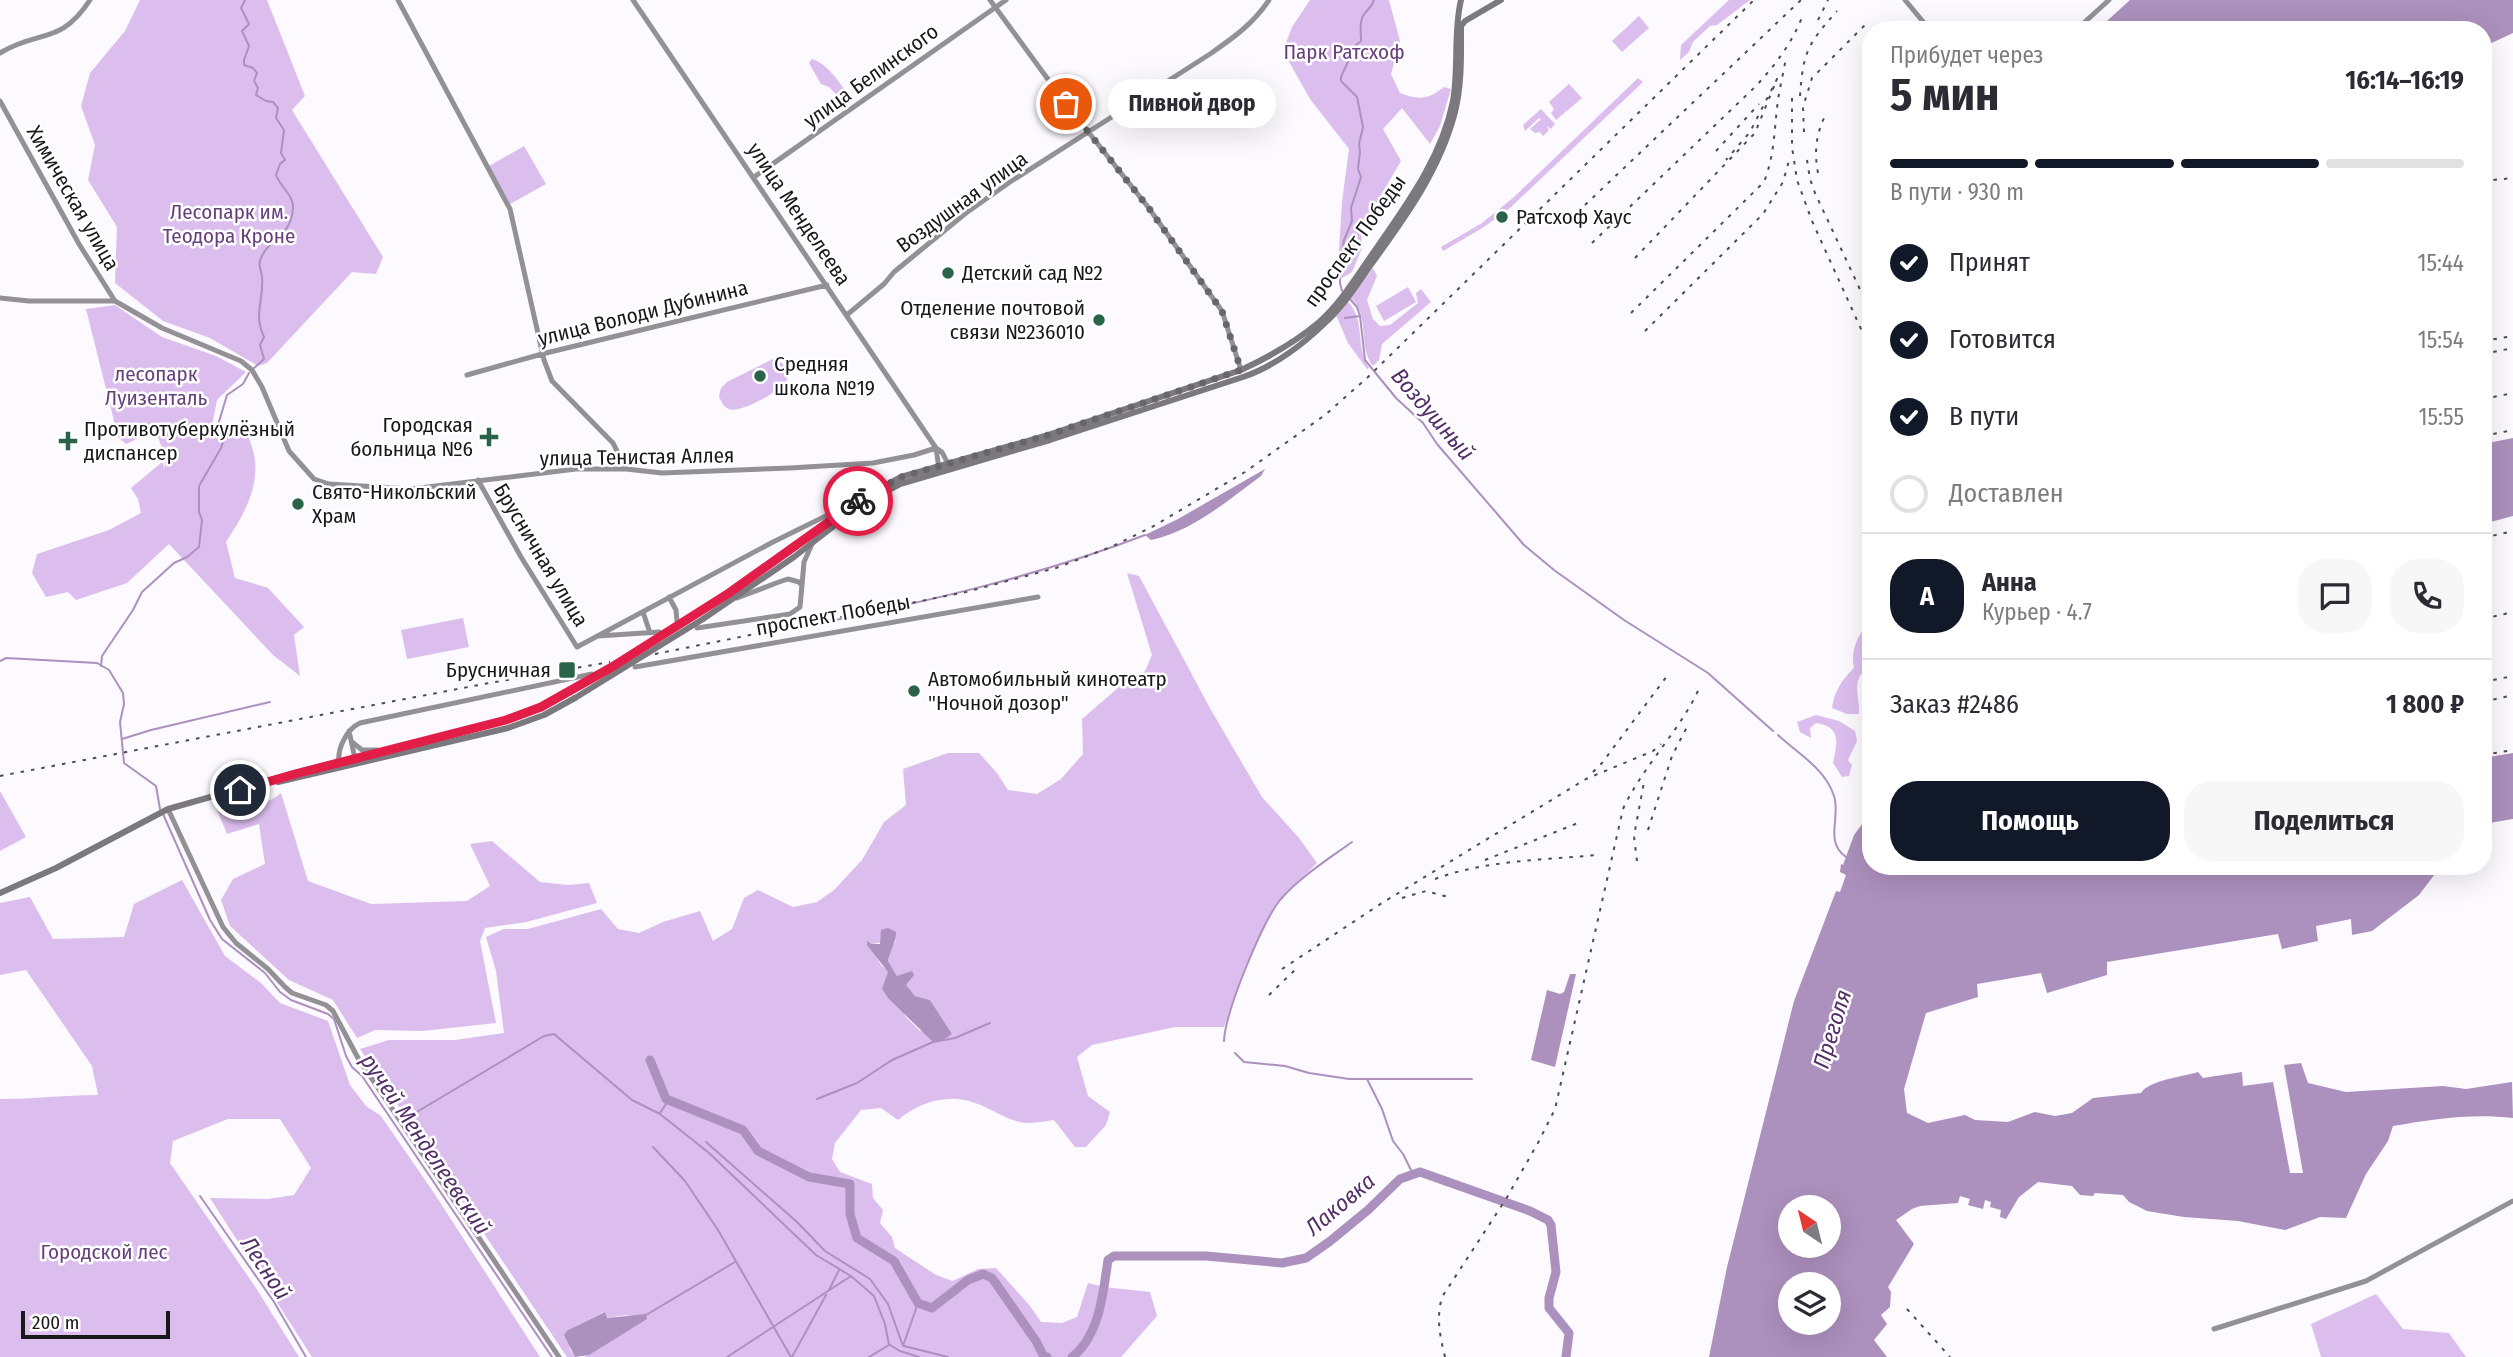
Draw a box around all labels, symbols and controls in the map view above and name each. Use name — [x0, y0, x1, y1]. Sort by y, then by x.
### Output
street label: улица Белинского — [798, 18, 944, 134]
park label: Парк Ратсхоф — [1283, 39, 1405, 65]
text: Прибудет через — [1890, 41, 2043, 69]
text: 16:14–16:19 — [2345, 65, 2464, 96]
text: 5 мин — [1890, 67, 1999, 122]
pin — [1036, 74, 1096, 134]
callout: Пивной двор — [1108, 80, 1276, 128]
icon: bag — [1047, 85, 1085, 123]
text: Пивной двор — [1128, 89, 1256, 117]
street label: Химическая улица — [21, 121, 125, 275]
street label: улица Менделеева — [742, 138, 856, 290]
street label: Воздушная улица — [891, 146, 1033, 258]
street label: проспект Победы — [1298, 170, 1412, 312]
text: В пути · 930 m — [1890, 178, 2024, 206]
park label: Лесопарк им. Теодора Кроне — [163, 199, 295, 249]
place label: Ратсхоф Хаус — [1516, 204, 1632, 230]
marker: Ратсхоф Хаус — [1494, 209, 1510, 225]
icon: check — [1890, 244, 1928, 282]
text: Принят — [1949, 247, 2030, 278]
text: 15:44 — [2417, 249, 2464, 277]
place label: Детский сад №2 — [961, 260, 1103, 286]
marker: Детский сад №2 — [940, 265, 956, 281]
street label: улица Володи Дубинина — [535, 274, 751, 352]
place label: Отделение почтовой связи №236010 — [900, 295, 1085, 345]
marker: Отделение почтовой связи №236010 — [1091, 312, 1107, 328]
icon: check — [1890, 321, 1928, 359]
text: Готовится — [1949, 324, 2056, 355]
text: 15:54 — [2418, 326, 2464, 354]
place label: Средняя школа №19 — [774, 351, 875, 401]
park label: лесопарк Луизенталь — [105, 361, 207, 411]
water label: Воздушный — [1385, 362, 1481, 466]
marker: Средняя школа №19 — [752, 368, 768, 384]
icon: check — [1890, 398, 1928, 436]
text: В пути — [1949, 401, 2019, 432]
text: 15:55 — [2419, 403, 2464, 431]
place label: Городская больница №6 — [350, 412, 473, 462]
place label: Противотуберкулёзный диспансер — [84, 416, 295, 466]
marker: Городская больница №6 — [479, 427, 499, 447]
marker: Противотуберкулёзный диспансер — [58, 431, 78, 451]
street label: улица Тенистая Аллея — [539, 442, 735, 472]
courier — [823, 466, 893, 536]
text: Доставлен — [1949, 478, 2064, 509]
place label: Свято-Никольский Храм — [312, 479, 477, 529]
street label: Брусничная улица — [488, 479, 594, 631]
icon: bike — [839, 482, 877, 520]
marker: Свято-Никольский Храм — [290, 496, 306, 512]
button: chat — [2298, 559, 2372, 633]
button: phone — [2390, 559, 2464, 633]
text: Анна — [1982, 567, 2037, 598]
text: А — [1920, 581, 1934, 612]
street label: проспект Победы — [754, 589, 912, 641]
text: Курьер · 4.7 — [1982, 598, 2092, 626]
place label: Брусничная — [446, 657, 551, 683]
marker: Брусничная — [557, 660, 577, 680]
place label: Автомобильный кинотеатр "Ночной дозор" — [928, 666, 1167, 716]
marker: Автомобильный кинотеатр "Ночной дозор" — [906, 683, 922, 699]
text: Заказ #2486 — [1890, 689, 2019, 720]
text: 1 800 ₽ — [2386, 689, 2464, 720]
pin — [210, 760, 270, 820]
icon: home — [221, 771, 259, 809]
button: Помощь — [1890, 781, 2170, 861]
button: Поделиться — [2184, 781, 2464, 861]
water label: Преголя — [1807, 986, 1857, 1072]
water label: ручей Менделеевский — [355, 1048, 497, 1240]
water label: Лаковка — [1299, 1167, 1381, 1242]
north arrow — [1778, 1195, 1841, 1258]
map controls — [1778, 1195, 1841, 1335]
water label: Лесной — [234, 1230, 297, 1305]
park label: Городской лес — [40, 1239, 168, 1265]
button: layers — [1778, 1272, 1841, 1335]
scale bar — [21, 1308, 170, 1340]
text: 200 m — [32, 1311, 79, 1334]

